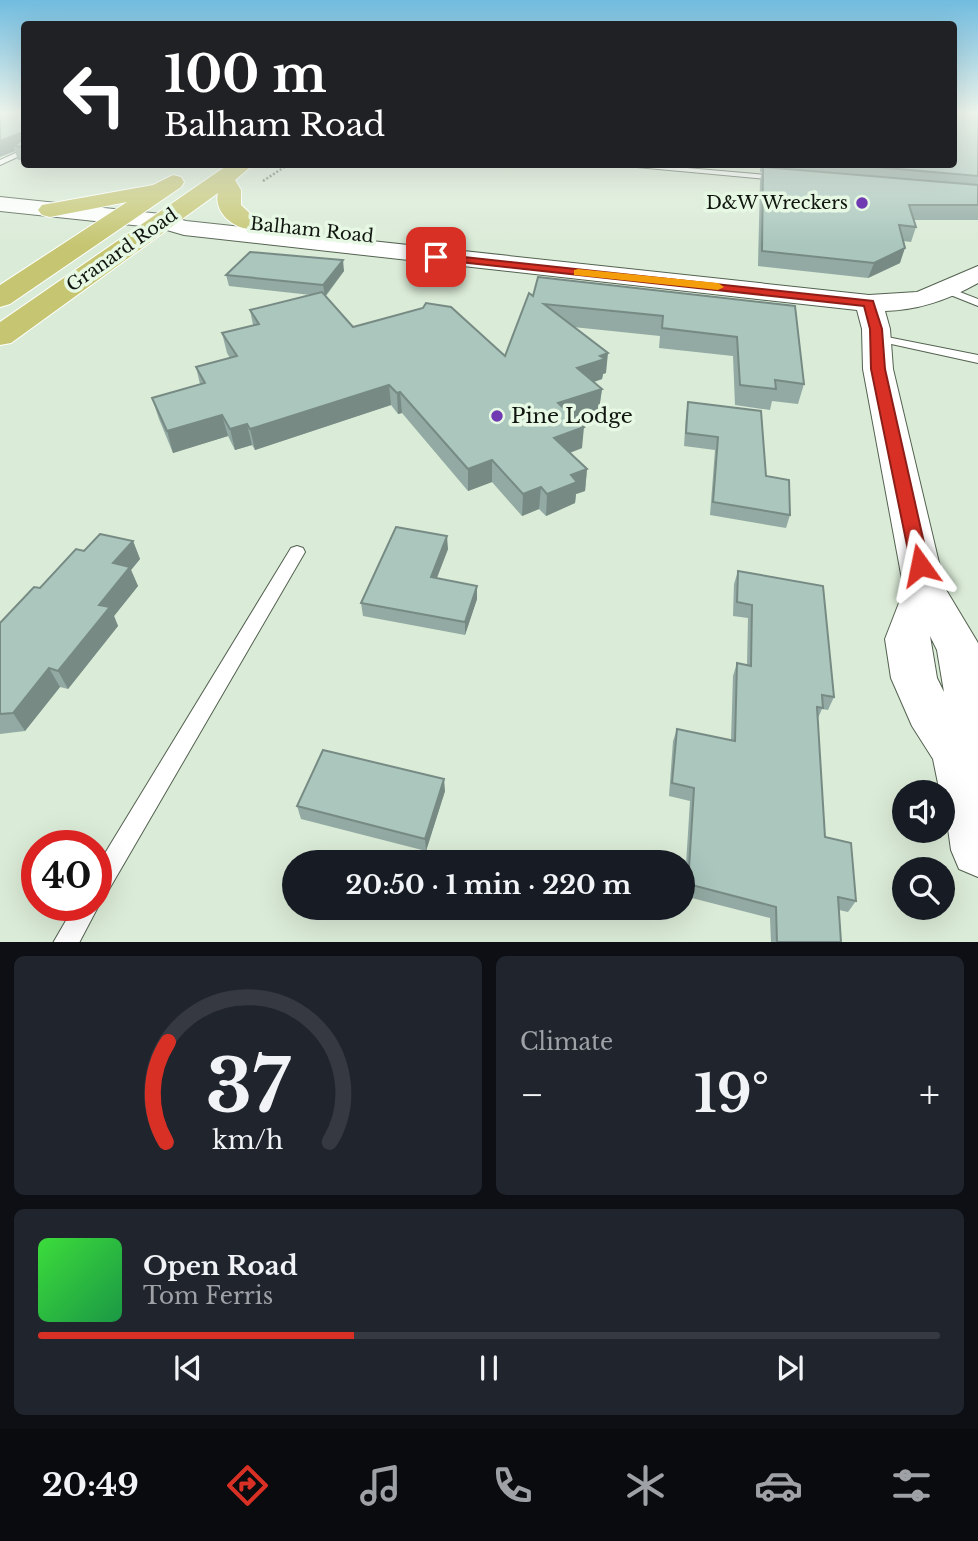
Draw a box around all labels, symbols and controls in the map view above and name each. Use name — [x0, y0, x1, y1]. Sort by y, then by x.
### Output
text: 100 m — [164, 44, 327, 105]
icon: left — [49, 49, 140, 140]
text: Balham Road — [164, 105, 385, 145]
place label: D&W Wreckers — [706, 192, 848, 214]
marker: D&W Wreckers — [854, 195, 870, 211]
street label: Granard Road — [62, 204, 182, 296]
street label: Balham Road — [249, 213, 375, 247]
pin — [406, 227, 466, 287]
icon: arrive — [417, 238, 455, 276]
place label: Pine Lodge — [511, 403, 633, 429]
marker: Pine Lodge — [489, 408, 505, 424]
position arrow — [883, 528, 957, 602]
map controls — [892, 780, 955, 920]
button: sound — [892, 780, 955, 843]
speed limit sign: 40 — [21, 830, 112, 921]
button: search — [892, 857, 955, 920]
text: 20:50 · 1 min · 220 m — [346, 869, 631, 901]
text: Climate — [520, 1028, 613, 1056]
text: 37 — [206, 1041, 291, 1132]
text: 19° — [694, 1062, 769, 1126]
text: − — [520, 1071, 544, 1118]
text: + — [919, 1071, 940, 1118]
text: km/h — [213, 1124, 283, 1155]
text: Open Road — [143, 1250, 298, 1282]
text: Tom Ferris — [143, 1282, 273, 1310]
icon: previous — [169, 1349, 207, 1387]
icon: pause — [470, 1349, 508, 1387]
icon: next — [771, 1349, 809, 1387]
icon: directions — [223, 1461, 272, 1510]
icon: music — [356, 1461, 405, 1510]
icon: phone — [488, 1461, 537, 1510]
icon: climate — [621, 1461, 670, 1510]
icon: car — [754, 1461, 803, 1510]
icon: filters — [887, 1461, 936, 1510]
text: 20:49 — [42, 1465, 139, 1505]

